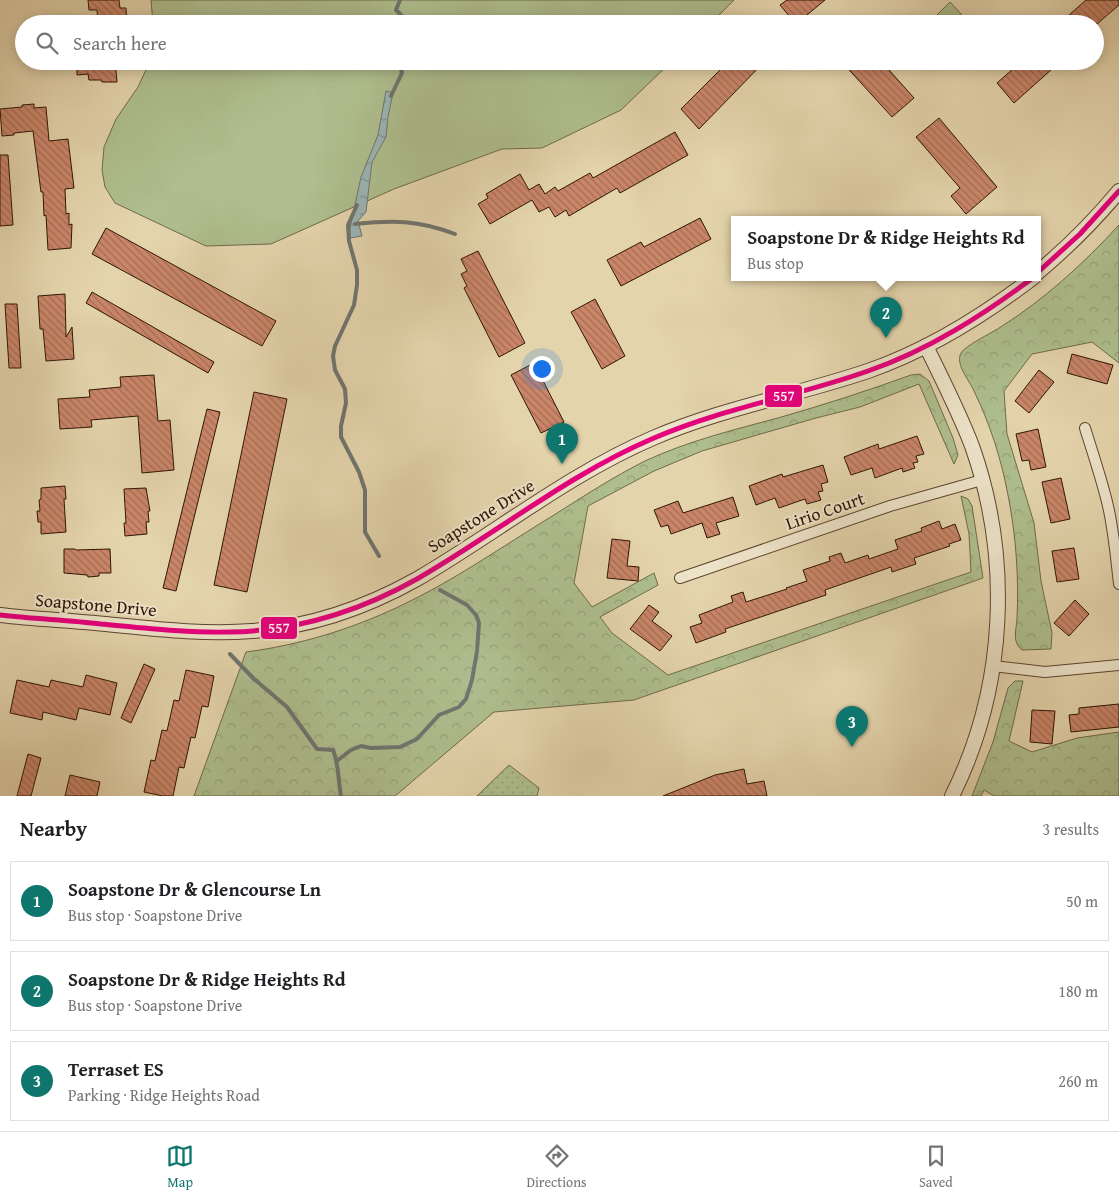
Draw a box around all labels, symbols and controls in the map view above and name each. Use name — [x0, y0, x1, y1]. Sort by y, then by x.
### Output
search box — [15, 15, 1104, 70]
icon: search — [33, 29, 61, 57]
text: Search here — [73, 29, 167, 57]
popup — [731, 216, 1041, 281]
text: Soapstone Dr & Ridge Heights Rd — [747, 223, 1025, 251]
text: Bus stop — [747, 251, 804, 275]
pin: 2 — [870, 297, 902, 338]
your location — [529, 356, 555, 382]
line badge: 557 — [764, 384, 803, 408]
text: 557 — [773, 386, 795, 406]
pin: 1 — [546, 423, 578, 464]
street label: Soapstone Drive — [422, 472, 540, 559]
street label: Lirio Court — [782, 484, 869, 537]
street label: Soapstone Drive — [34, 586, 158, 623]
line badge: 557 — [260, 616, 298, 640]
text: 557 — [268, 618, 290, 638]
pin: 3 — [836, 706, 868, 747]
text: Nearby — [20, 813, 87, 844]
text: 3 results — [1042, 817, 1099, 841]
text: Soapstone Dr & Glencourse Ln — [68, 875, 321, 903]
text: 1 — [33, 889, 41, 913]
text: 50 m — [1066, 889, 1098, 913]
text: Bus stop · Soapstone Drive — [68, 903, 242, 927]
text: Soapstone Dr & Ridge Heights Rd — [68, 965, 346, 993]
text: 2 — [33, 979, 41, 1003]
text: 180 m — [1058, 979, 1098, 1003]
text: Bus stop · Soapstone Drive — [68, 993, 242, 1017]
text: Terraset ES — [68, 1055, 164, 1083]
text: 3 — [33, 1069, 41, 1093]
text: 260 m — [1058, 1069, 1098, 1093]
text: Parking · Ridge Heights Road — [68, 1083, 260, 1107]
tab: Map — [166, 1142, 194, 1192]
tab: Directions — [526, 1142, 587, 1192]
tab: Saved — [919, 1142, 953, 1192]

